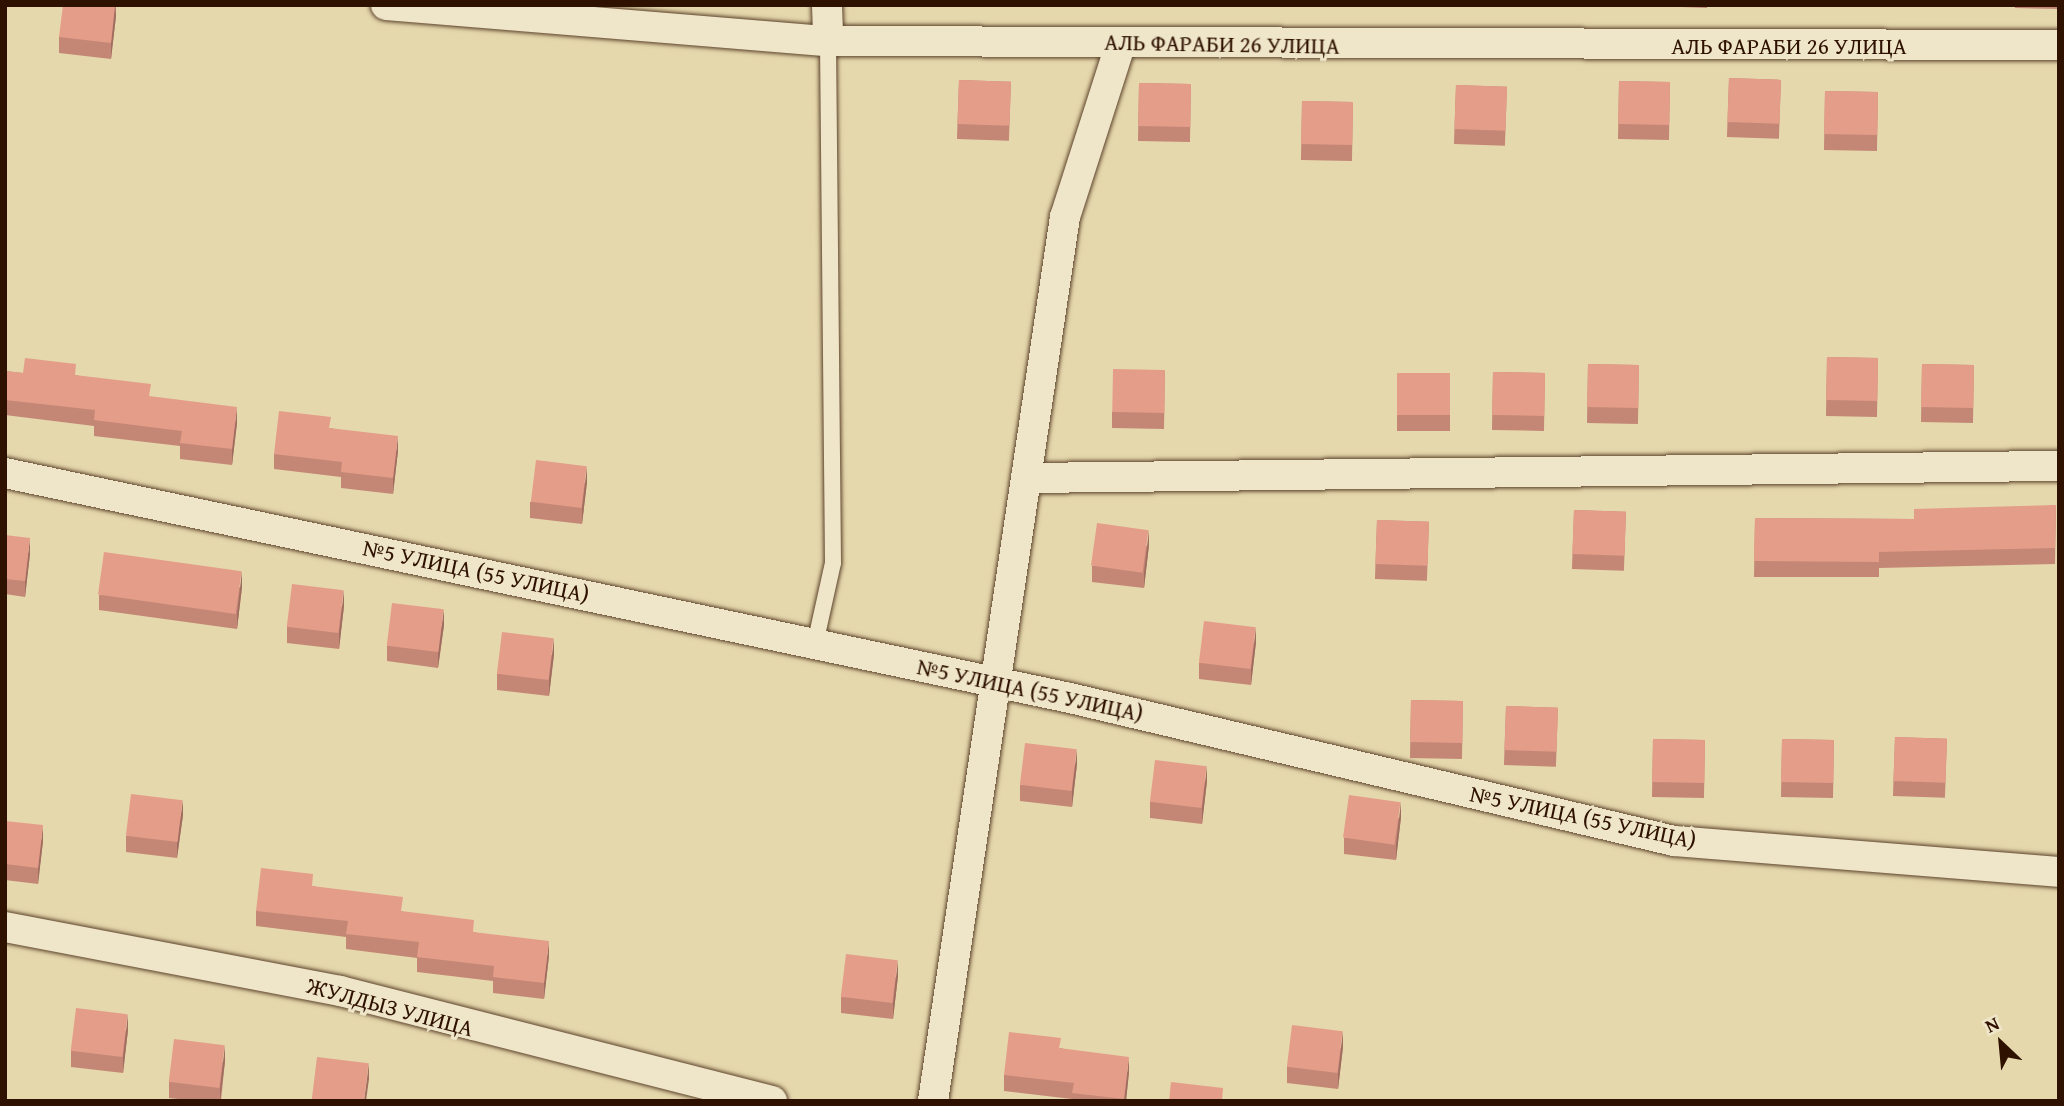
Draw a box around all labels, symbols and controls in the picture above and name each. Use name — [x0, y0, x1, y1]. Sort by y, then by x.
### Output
street label: АЛЬ ФАРАБИ 26 УЛИЦА — [1104, 28, 1340, 60]
street label: АЛЬ ФАРАБИ 26 УЛИЦА — [1671, 32, 1907, 60]
street label: №5 УЛИЦА (55 УЛИЦА) — [360, 534, 592, 608]
street label: №5 УЛИЦА (55 УЛИЦА) — [914, 653, 1146, 727]
street label: №5 УЛИЦА (55 УЛИЦА) — [1467, 780, 1699, 854]
street label: ЖУЛДЫЗ УЛИЦА — [304, 971, 476, 1043]
north arrow — [1966, 1008, 2036, 1078]
text: N — [1980, 1009, 2004, 1039]

